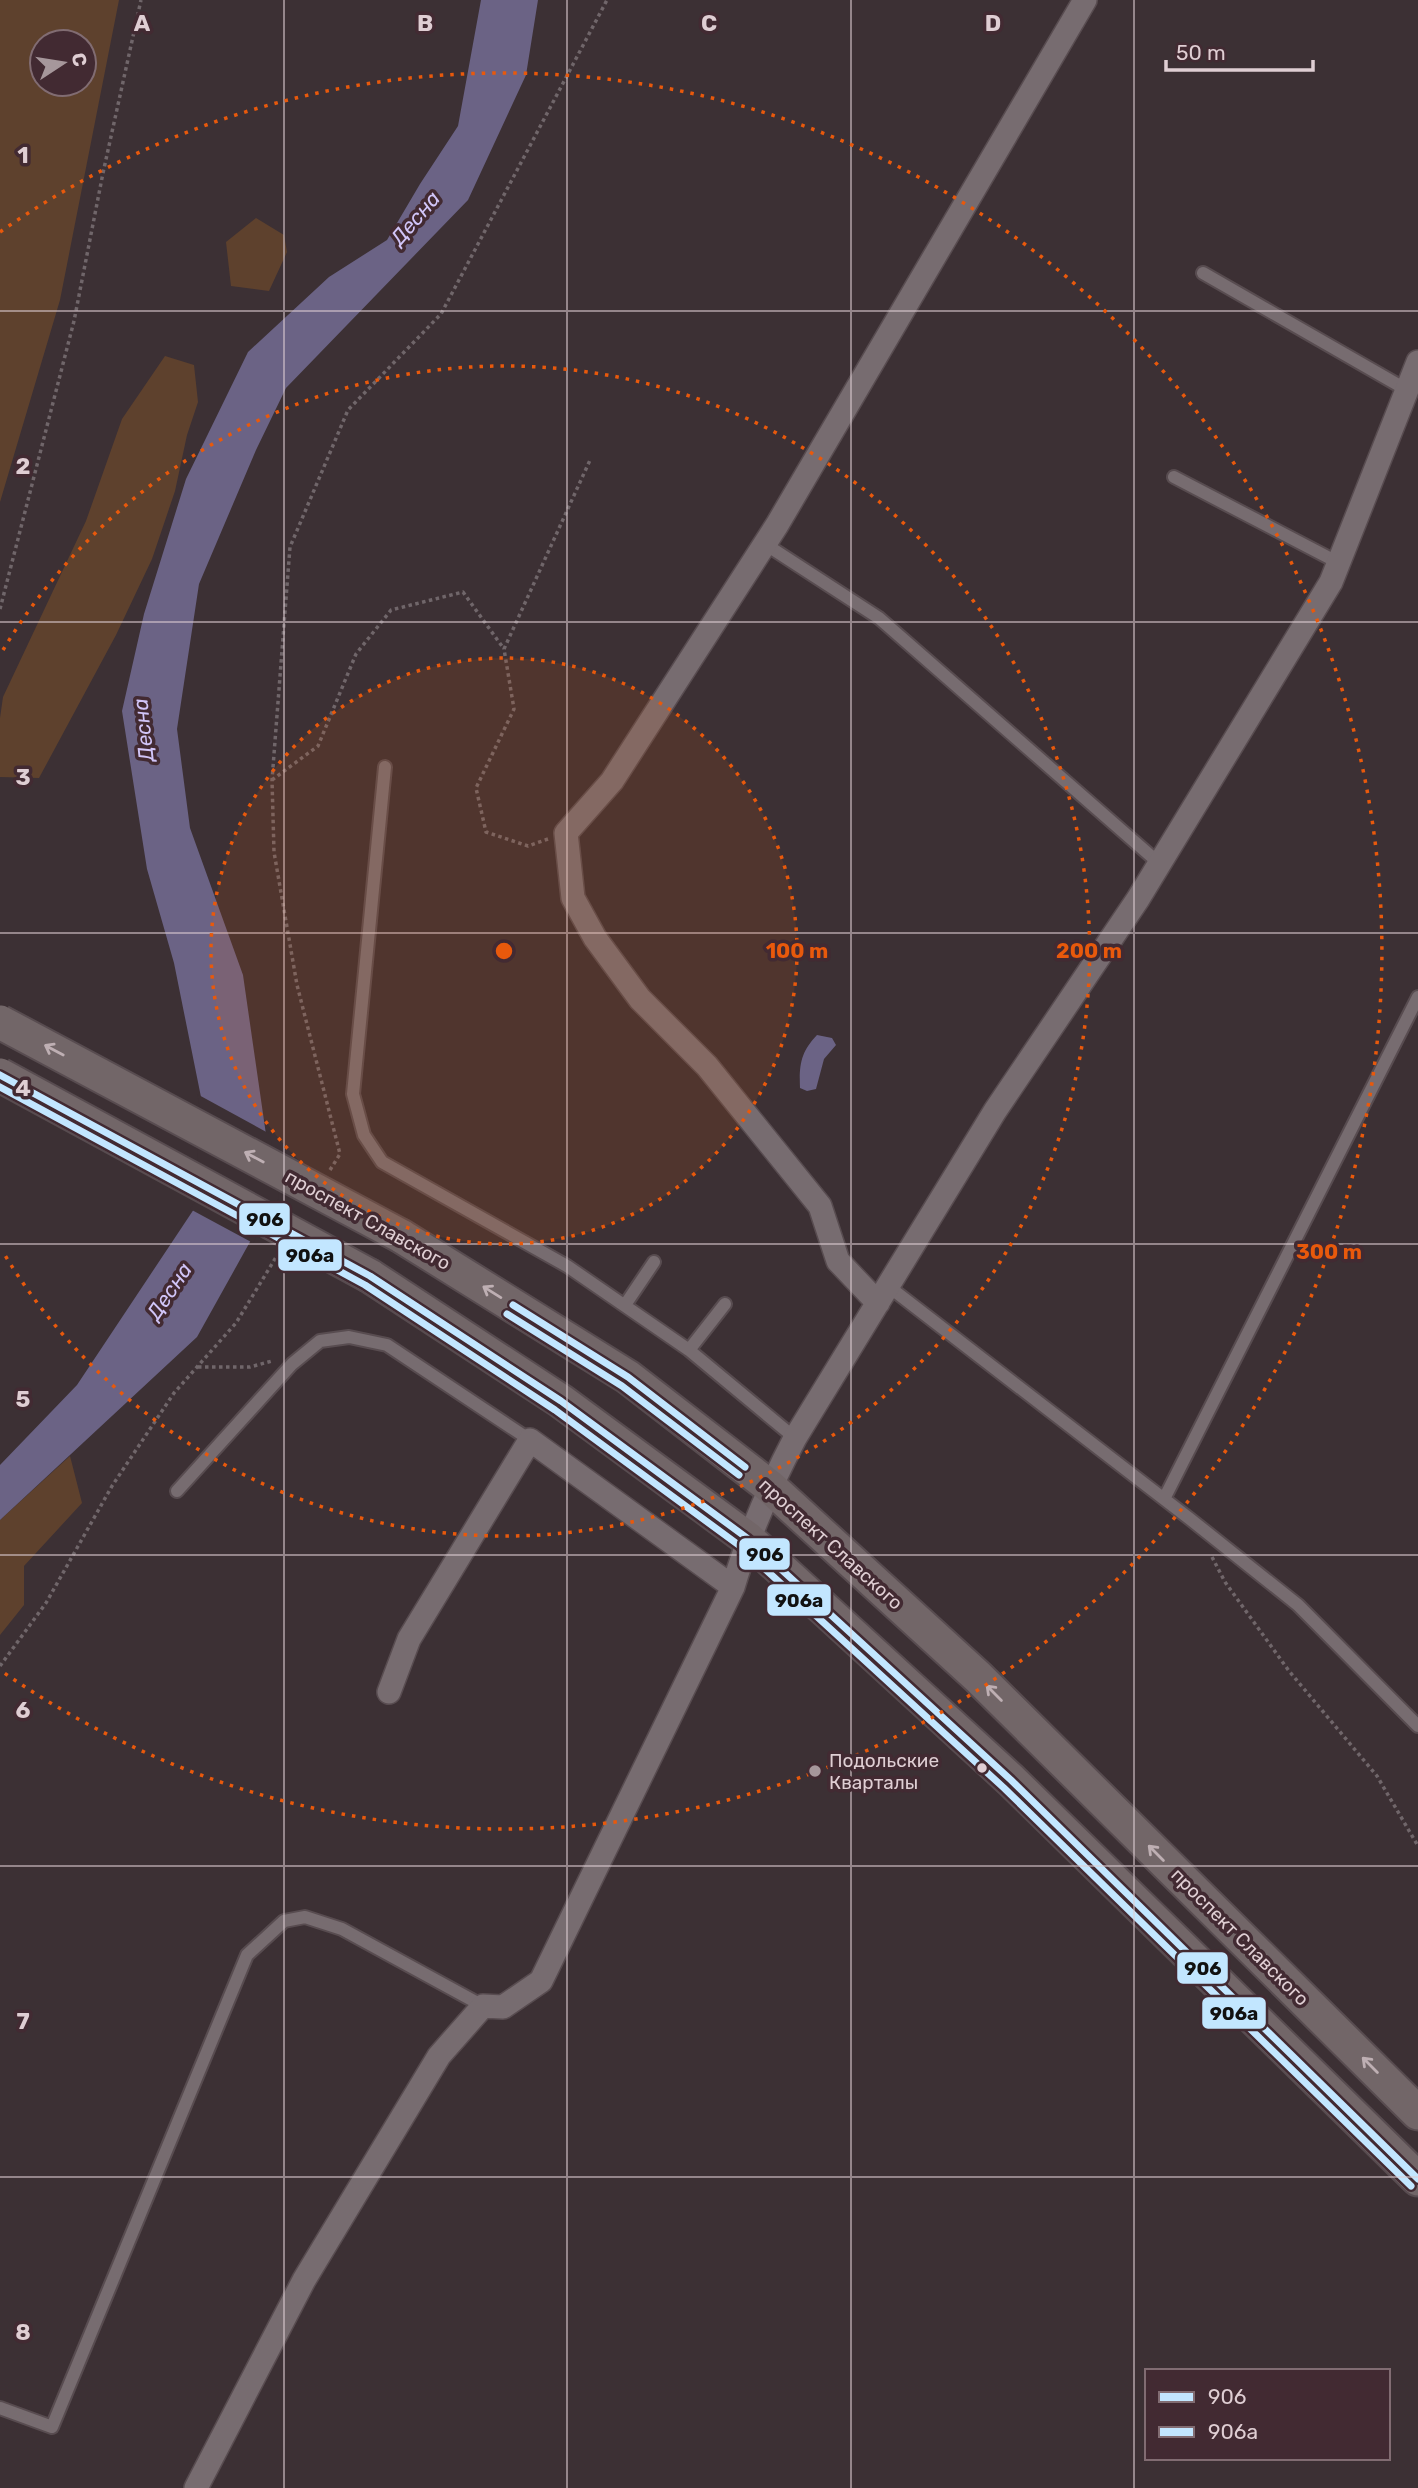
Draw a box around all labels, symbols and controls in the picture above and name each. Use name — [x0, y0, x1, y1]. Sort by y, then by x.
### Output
text: A — [134, 9, 151, 37]
text: B — [417, 9, 433, 37]
text: C — [701, 9, 717, 37]
text: D — [985, 9, 1001, 37]
north arrow — [28, 28, 98, 98]
scale bar — [1166, 28, 1313, 72]
text: 50 m — [1176, 40, 1226, 65]
text: С — [67, 51, 92, 68]
text: 1 — [17, 141, 29, 169]
water label: Десна — [383, 186, 445, 252]
text: 2 — [16, 452, 30, 480]
water label: Десна — [127, 697, 159, 765]
text: 3 — [15, 763, 31, 791]
text: 100 m — [766, 938, 828, 963]
text: 200 m — [1056, 938, 1122, 963]
centre of rings — [492, 939, 516, 963]
one-way arrow — [44, 1043, 64, 1057]
text: 4 — [15, 1074, 31, 1102]
one-way arrow — [244, 1150, 265, 1164]
street label: проспект Славского — [281, 1165, 455, 1275]
line badge: 906 — [238, 1202, 291, 1236]
text: 906 — [246, 1208, 284, 1231]
line badge: 906а — [277, 1238, 343, 1272]
text: 300 m — [1296, 1239, 1362, 1264]
text: 906а — [286, 1244, 334, 1267]
water label: Десна — [140, 1258, 197, 1326]
one-way arrow — [483, 1285, 503, 1299]
text: 5 — [16, 1385, 31, 1413]
street label: проспект Славского — [754, 1473, 908, 1615]
line badge: 906 — [738, 1537, 791, 1571]
text: 906 — [746, 1543, 784, 1566]
line badge: 906а — [766, 1583, 832, 1617]
text: 906а — [775, 1589, 823, 1612]
one-way arrow — [986, 1684, 1003, 1701]
text: 6 — [16, 1696, 31, 1724]
place label: Подольские Кварталы — [829, 1749, 939, 1794]
unlabelled marker — [975, 1761, 989, 1775]
marker: Подольские Кварталы — [807, 1763, 823, 1779]
one-way arrow — [1147, 1845, 1164, 1862]
street label: проспект Славского — [1166, 1863, 1314, 2011]
line badge: 906 — [1176, 1951, 1229, 1985]
text: 906 — [1184, 1957, 1222, 1980]
line badge: 906а — [1201, 1996, 1267, 2030]
text: 906а — [1210, 2002, 1258, 2025]
text: 7 — [16, 2007, 30, 2035]
one-way arrow — [1361, 2056, 1378, 2073]
text: 8 — [15, 2318, 31, 2346]
legend — [1145, 2369, 1390, 2460]
text: 906 — [1208, 2384, 1246, 2409]
text: 906а — [1208, 2419, 1258, 2444]

